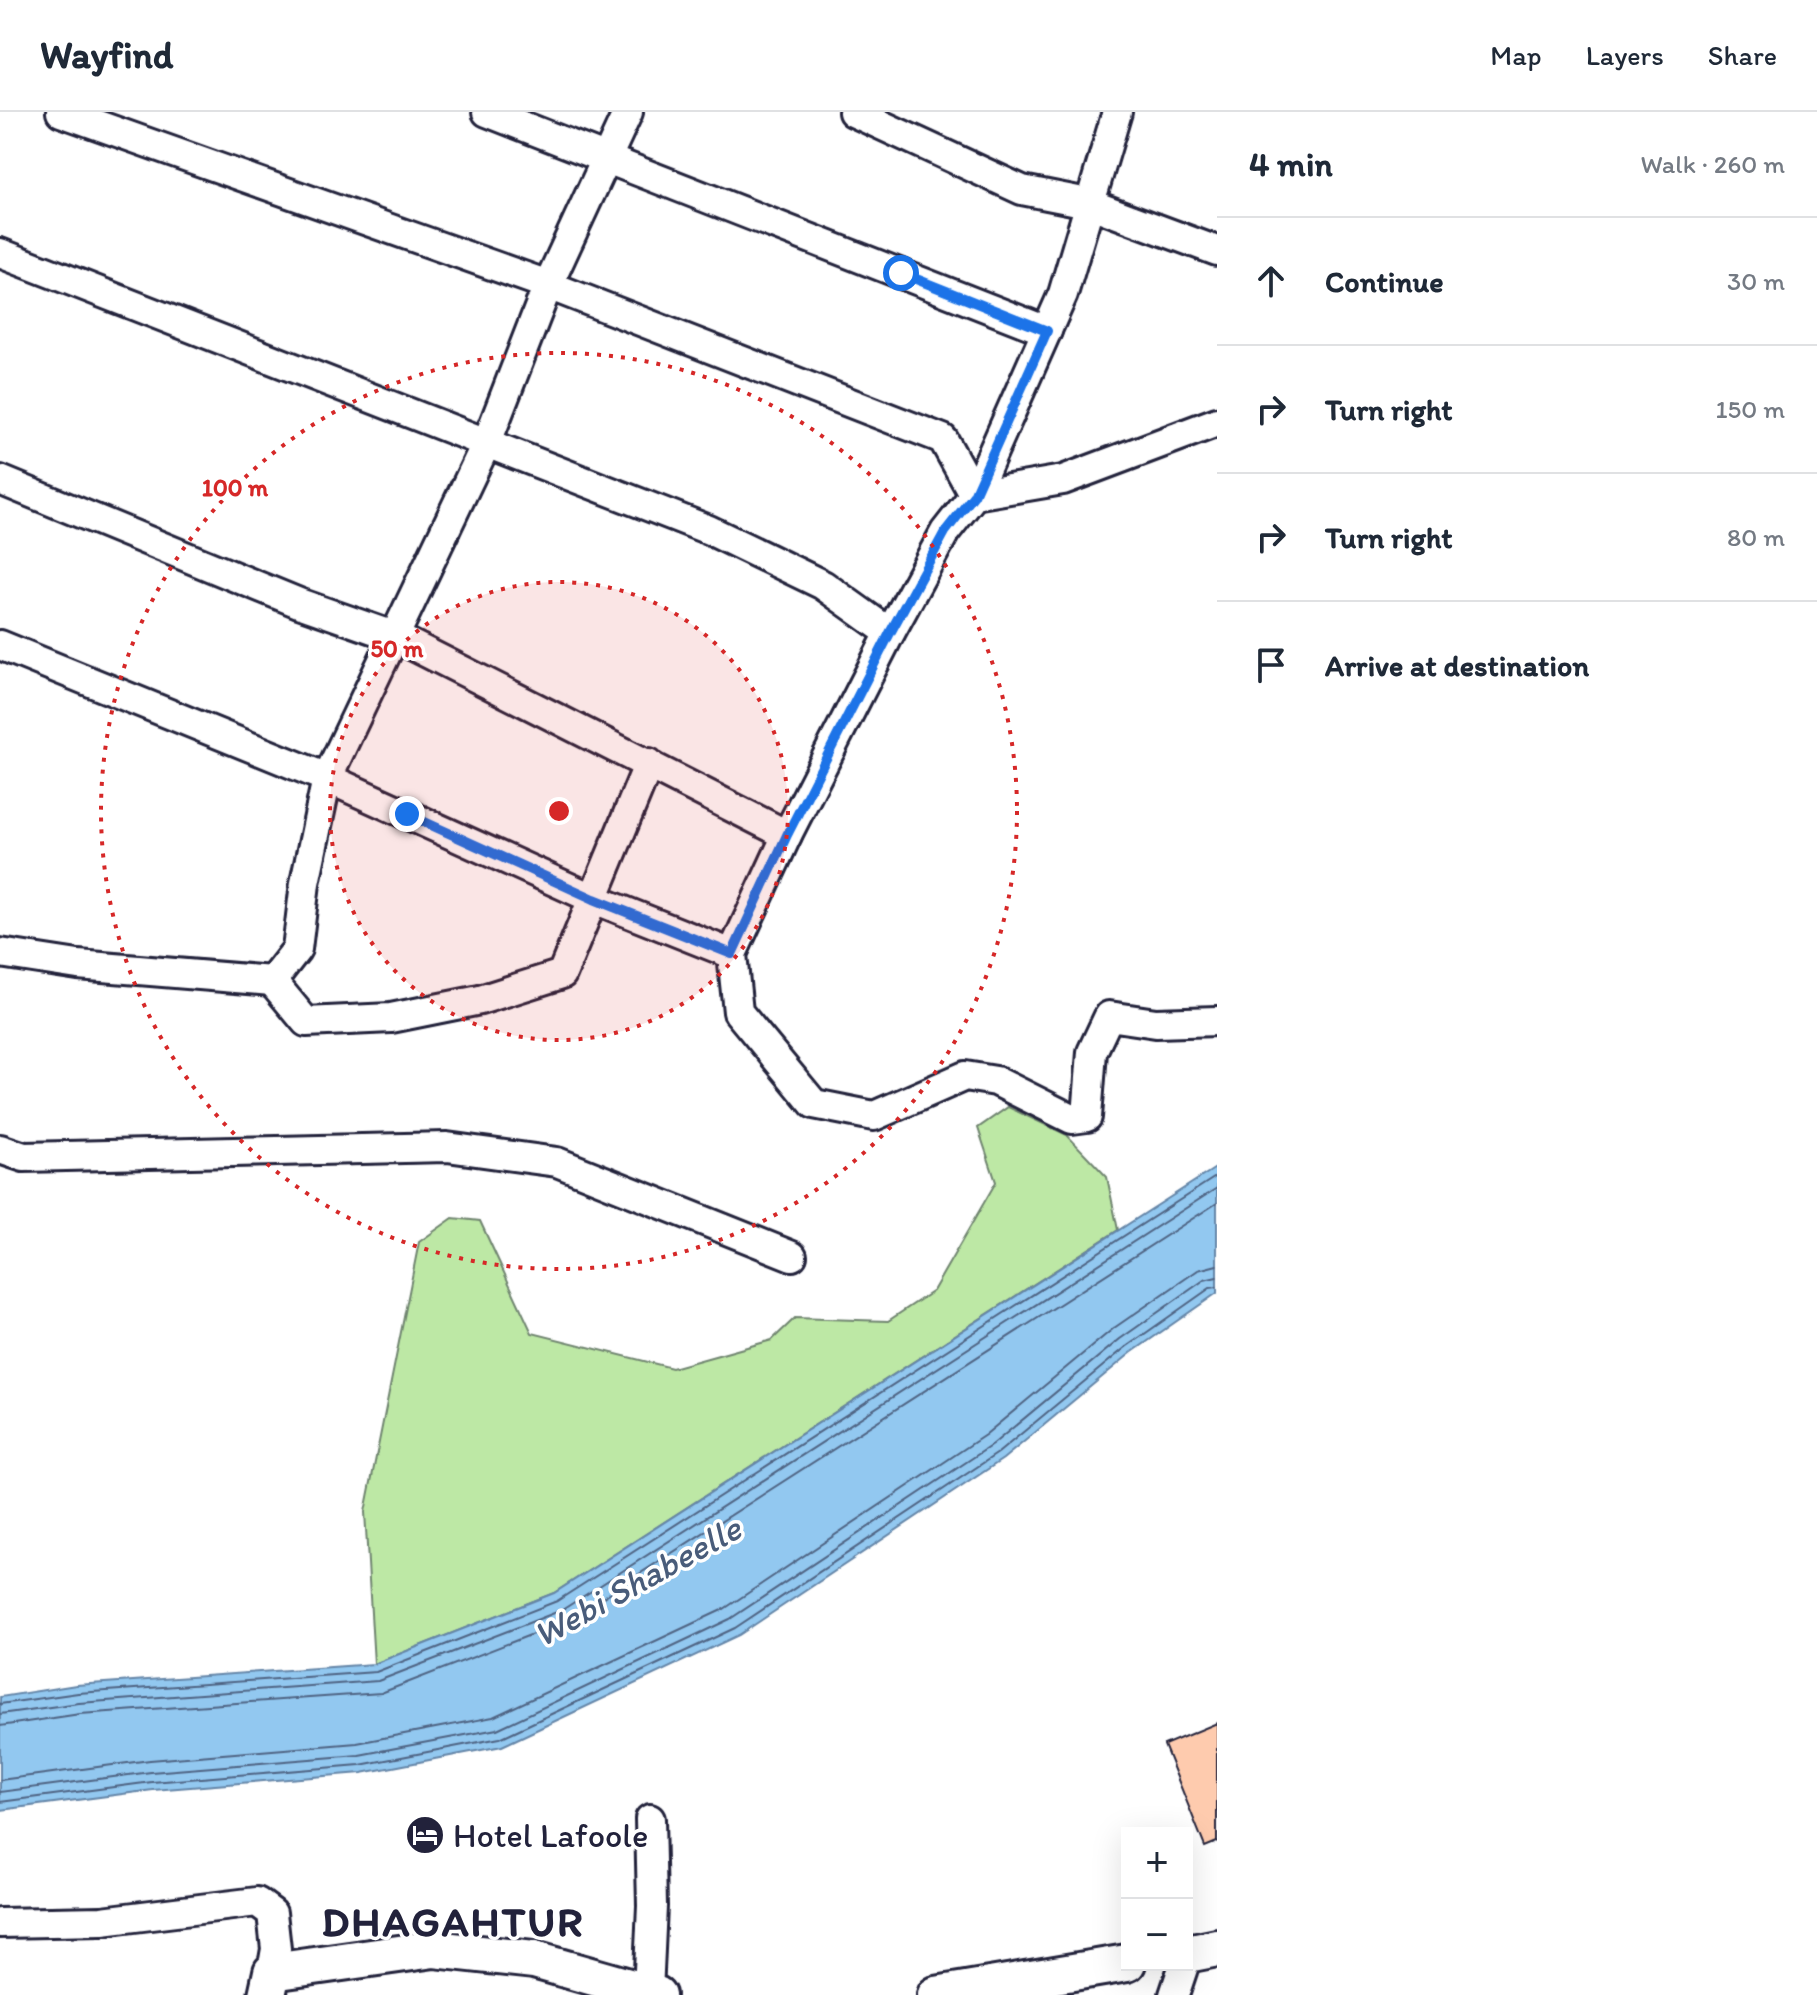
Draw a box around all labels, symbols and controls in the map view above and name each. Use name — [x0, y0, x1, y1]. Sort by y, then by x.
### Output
text: Wayfind — [40, 32, 173, 78]
text: Map — [1490, 38, 1542, 72]
text: Layers — [1586, 38, 1664, 72]
text: Share — [1708, 38, 1777, 72]
text: 4 min — [1249, 144, 1333, 185]
text: Walk · 260 m — [1640, 148, 1785, 180]
route start — [883, 255, 919, 291]
icon: ahead — [1249, 259, 1293, 303]
text: Continue — [1325, 263, 1444, 300]
text: 30 m — [1727, 265, 1785, 297]
icon: right — [1249, 387, 1293, 431]
text: Turn right — [1325, 391, 1453, 428]
text: 150 m — [1716, 393, 1785, 425]
text: 100 m — [202, 473, 269, 502]
icon: right — [1249, 515, 1293, 559]
text: Turn right — [1325, 519, 1453, 556]
text: 80 m — [1727, 521, 1785, 553]
text: 50 m — [371, 634, 424, 663]
icon: arrive — [1249, 643, 1293, 687]
text: Arrive at destination — [1325, 647, 1589, 684]
route end — [389, 796, 425, 832]
centre of rings — [545, 797, 573, 825]
water label: Webi Shabeelle — [526, 1505, 750, 1656]
hotel icon: Hotel Lafoole — [404, 1814, 446, 1856]
place label: Hotel Lafoole — [453, 1815, 648, 1856]
map controls — [1121, 1827, 1193, 1971]
button: + — [1121, 1827, 1193, 1899]
district label: DHAGAHTUR — [322, 1896, 584, 1947]
button: − — [1121, 1899, 1193, 1971]

